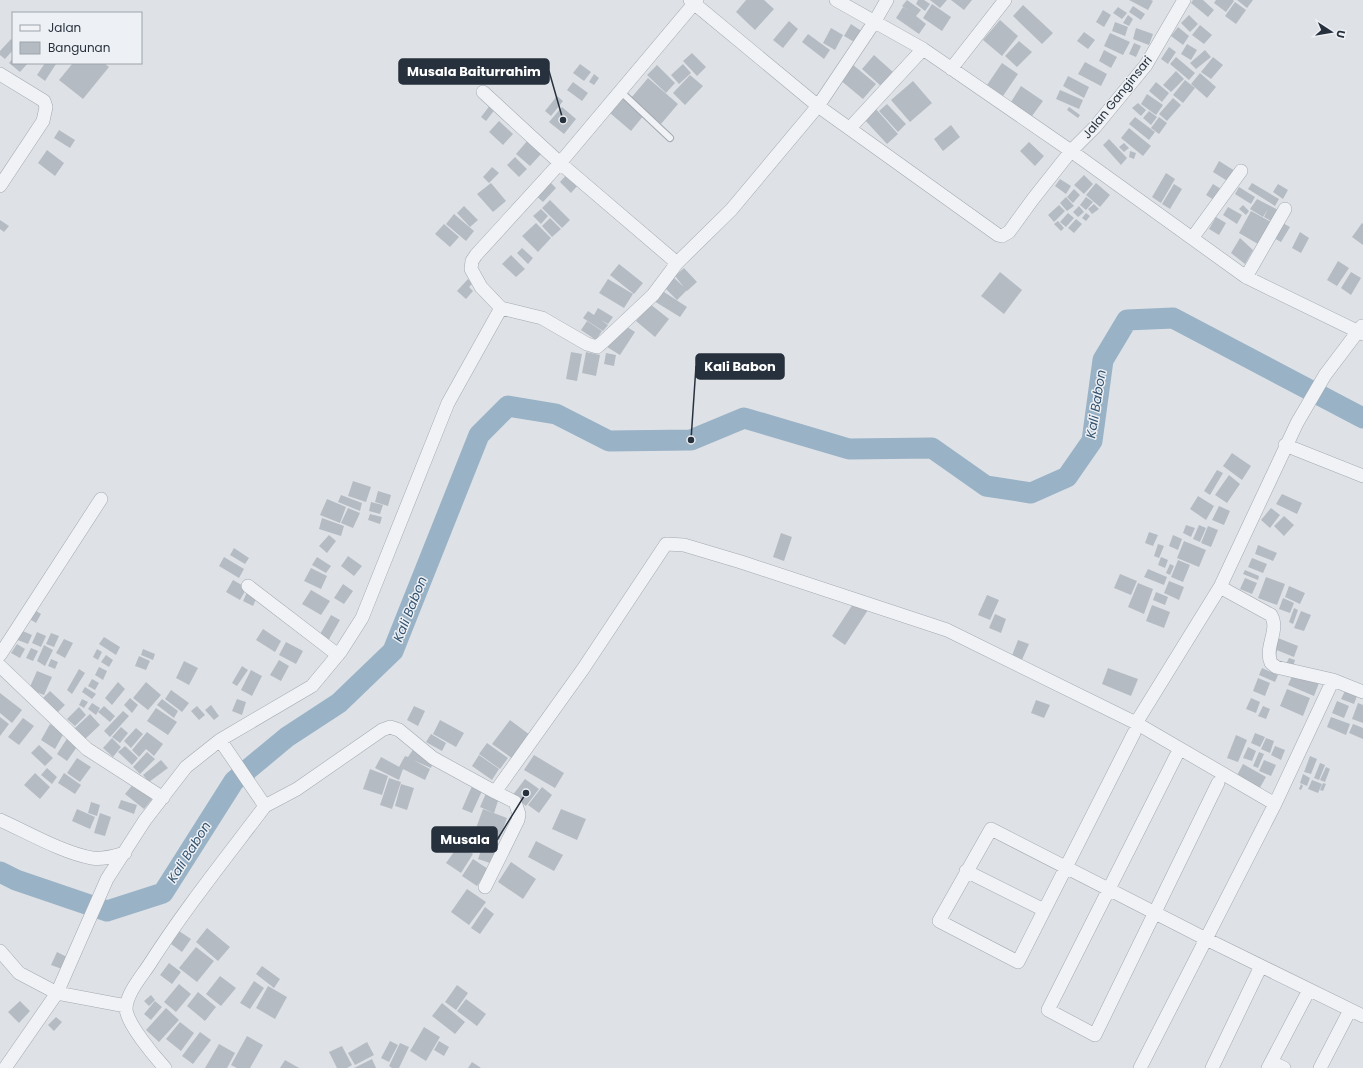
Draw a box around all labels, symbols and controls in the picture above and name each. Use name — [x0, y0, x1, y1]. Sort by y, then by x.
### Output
legend — [12, 12, 142, 64]
north arrow — [1311, 12, 1351, 52]
text: Jalan — [48, 19, 81, 36]
text: U — [1332, 29, 1349, 40]
text: Bangunan — [48, 39, 110, 56]
street label: Jalan Ganginsari — [1078, 52, 1156, 142]
callout: Musala Baiturrahim — [399, 59, 549, 84]
text: Musala Baiturrahim — [407, 62, 541, 81]
callout: Kali Babon — [696, 354, 784, 379]
text: Kali Babon — [704, 357, 776, 376]
water label: Kali Babon — [1081, 368, 1111, 440]
water label: Kali Babon — [388, 573, 432, 645]
water label: Kali Babon — [163, 818, 215, 886]
callout: Musala — [432, 827, 497, 852]
text: Musala — [440, 830, 490, 849]

